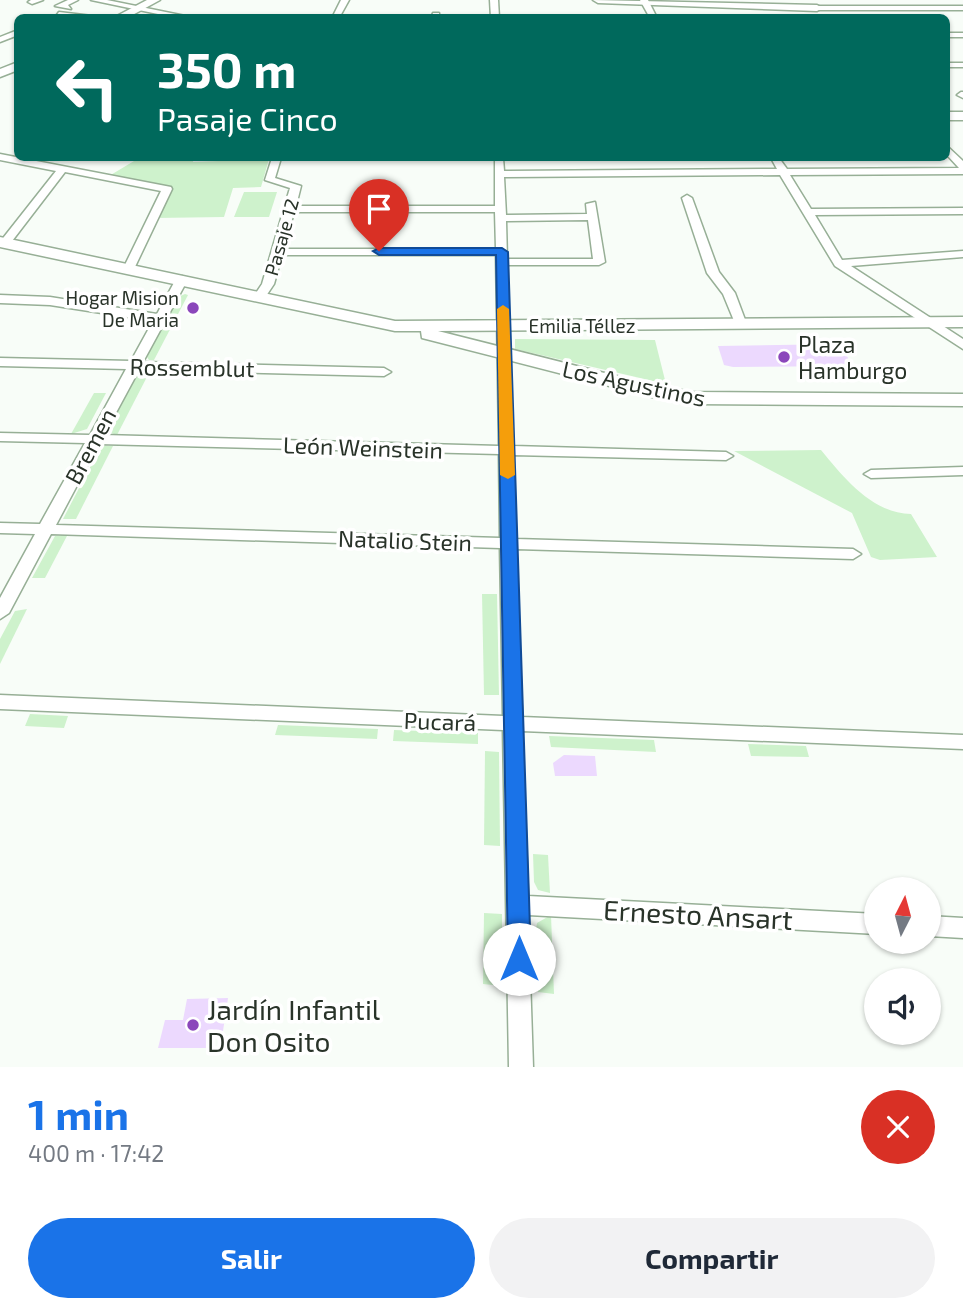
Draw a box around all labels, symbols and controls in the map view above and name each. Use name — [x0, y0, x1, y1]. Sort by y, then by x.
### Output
text: 350 m — [157, 39, 297, 98]
icon: left — [42, 42, 133, 133]
text: Pasaje Cinco — [157, 99, 338, 137]
pin — [349, 179, 409, 251]
icon: arrive — [360, 190, 398, 228]
street label: Pasaje 12 — [259, 196, 303, 278]
place label: Hogar Mision De Maria — [66, 286, 179, 331]
marker: Hogar Mision De Maria — [185, 300, 201, 316]
street label: Emilia Téllez — [529, 314, 635, 337]
place label: Plaza Hamburgo — [798, 330, 907, 384]
marker: Plaza Hamburgo — [776, 349, 792, 365]
street label: Rossemblut — [129, 352, 255, 382]
street label: Los Agustinos — [560, 354, 708, 412]
street label: Bremen — [59, 403, 121, 489]
street label: León Weinstein — [283, 430, 443, 464]
street label: Natalio Stein — [338, 524, 472, 556]
street label: Pucará — [403, 706, 477, 736]
north arrow — [864, 877, 942, 954]
map controls — [864, 877, 941, 1045]
street label: Ernesto Ansart — [602, 892, 794, 936]
position arrow — [482, 922, 556, 996]
button: sound — [864, 968, 941, 1045]
place label: Jardín Infantil Don Osito — [207, 992, 381, 1058]
marker: Jardín Infantil Don Osito — [185, 1017, 201, 1033]
text: 1 min — [28, 1088, 129, 1138]
button: close — [861, 1090, 935, 1164]
text: 400 m · 17:42 — [28, 1139, 164, 1167]
button: Salir — [28, 1218, 475, 1298]
button: Compartir — [489, 1218, 935, 1298]

